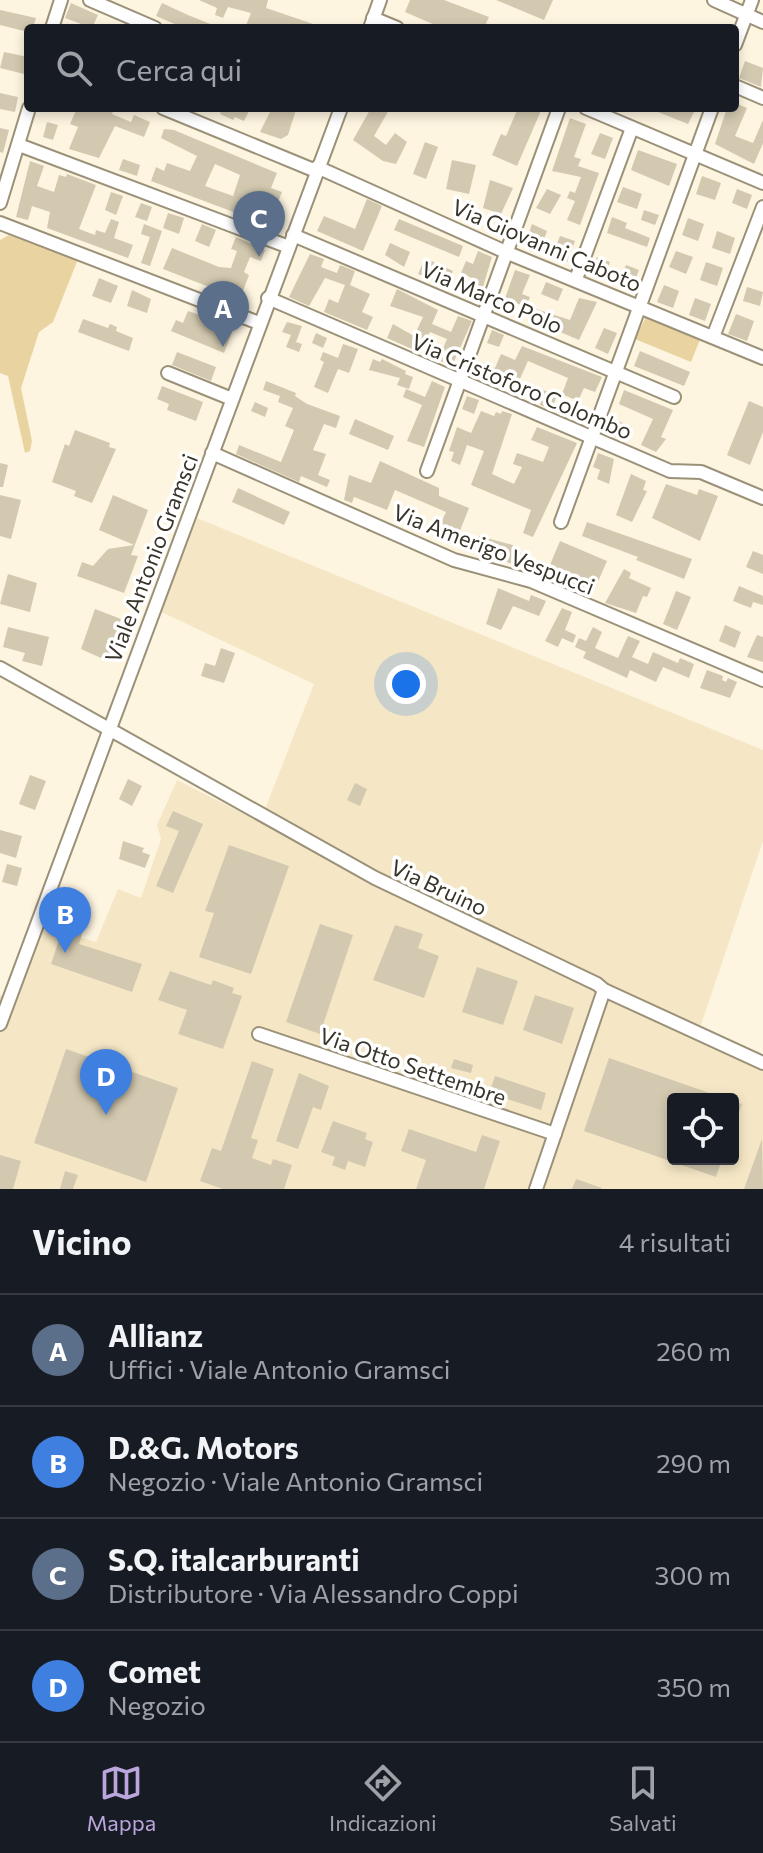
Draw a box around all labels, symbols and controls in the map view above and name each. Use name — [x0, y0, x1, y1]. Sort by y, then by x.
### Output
search box — [24, 24, 739, 112]
icon: search — [52, 46, 96, 90]
text: Cerca qui — [116, 50, 242, 87]
pin: C — [233, 191, 285, 257]
street label: Via Giovanni Caboto — [448, 193, 646, 297]
street label: Via Marco Polo — [417, 255, 567, 339]
pin: A — [197, 281, 249, 347]
street label: Via Cristoforo Colombo — [408, 327, 636, 445]
street label: Viale Antonio Gramsci — [99, 450, 203, 666]
street label: Via Amerigo Vespucci — [389, 498, 599, 600]
your location — [386, 664, 426, 704]
street label: Via Bruino — [387, 853, 491, 921]
pin: B — [39, 887, 91, 953]
street label: Via Otto Settembre — [316, 1021, 510, 1111]
pin: D — [80, 1049, 132, 1115]
map controls — [667, 1093, 739, 1165]
button: locate — [667, 1093, 739, 1165]
text: Vicino — [32, 1220, 132, 1262]
text: 4 risultati — [619, 1226, 731, 1257]
text: Allianz — [108, 1316, 203, 1353]
text: A — [49, 1335, 67, 1366]
text: 260 m — [656, 1335, 731, 1366]
text: Uffici · Viale Antonio Gramsci — [108, 1353, 450, 1384]
text: D.&G. Motors — [108, 1428, 299, 1465]
text: B — [49, 1447, 67, 1478]
text: 290 m — [656, 1447, 731, 1478]
text: Negozio · Viale Antonio Gramsci — [108, 1465, 483, 1496]
text: S.Q. italcarburanti — [108, 1540, 360, 1577]
text: C — [49, 1559, 67, 1590]
text: 300 m — [655, 1559, 731, 1590]
text: Distributore · Via Alessandro Coppi — [108, 1577, 519, 1608]
text: Comet — [108, 1652, 201, 1689]
text: D — [48, 1671, 68, 1702]
text: 350 m — [657, 1671, 731, 1702]
text: Negozio — [108, 1689, 206, 1720]
tab: Mappa — [86, 1761, 156, 1836]
tab: Indicazioni — [329, 1761, 437, 1836]
tab: Salvati — [609, 1761, 677, 1836]

